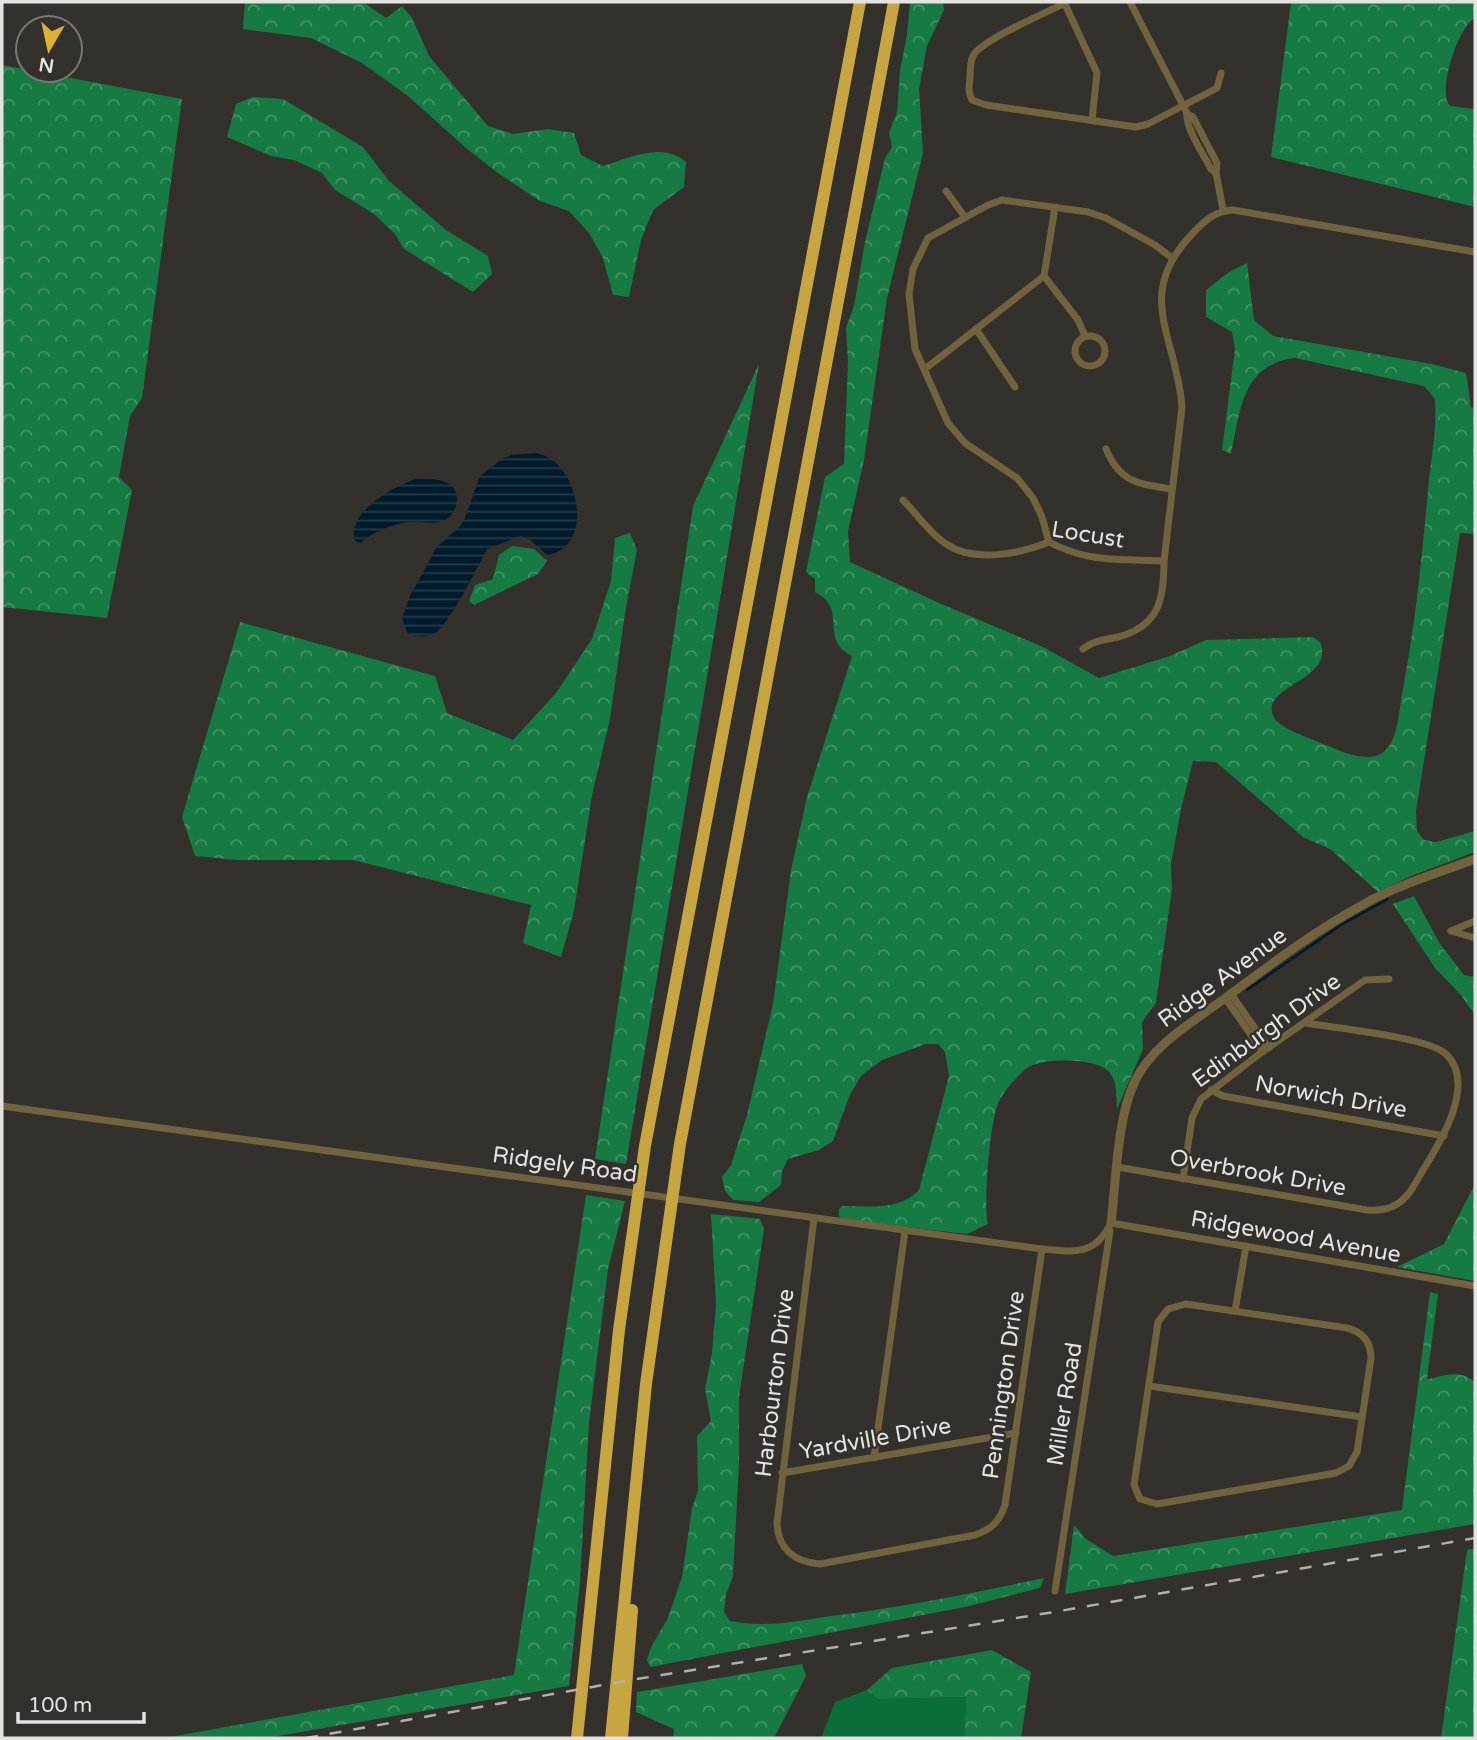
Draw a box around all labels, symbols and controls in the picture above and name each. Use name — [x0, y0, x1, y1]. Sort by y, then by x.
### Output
north arrow — [14, 14, 84, 84]
text: N — [37, 53, 56, 77]
street label: Locust — [1049, 515, 1126, 555]
street label: Ridge Avenue — [1153, 922, 1292, 1034]
street label: Edinburgh Drive — [1187, 968, 1346, 1094]
street label: Norwich Drive — [1253, 1070, 1409, 1124]
street label: Ridgely Road — [491, 1141, 639, 1189]
street label: Overbrook Drive — [1167, 1144, 1348, 1202]
street label: Ridgewood Avenue — [1189, 1205, 1403, 1269]
street label: Harbourton Drive — [750, 1287, 800, 1479]
street label: Pennington Drive — [977, 1289, 1031, 1481]
street label: Miller Road — [1041, 1340, 1089, 1468]
street label: Yardville Drive — [797, 1412, 953, 1466]
scale bar — [18, 1680, 144, 1724]
text: 100 m — [28, 1693, 92, 1718]

